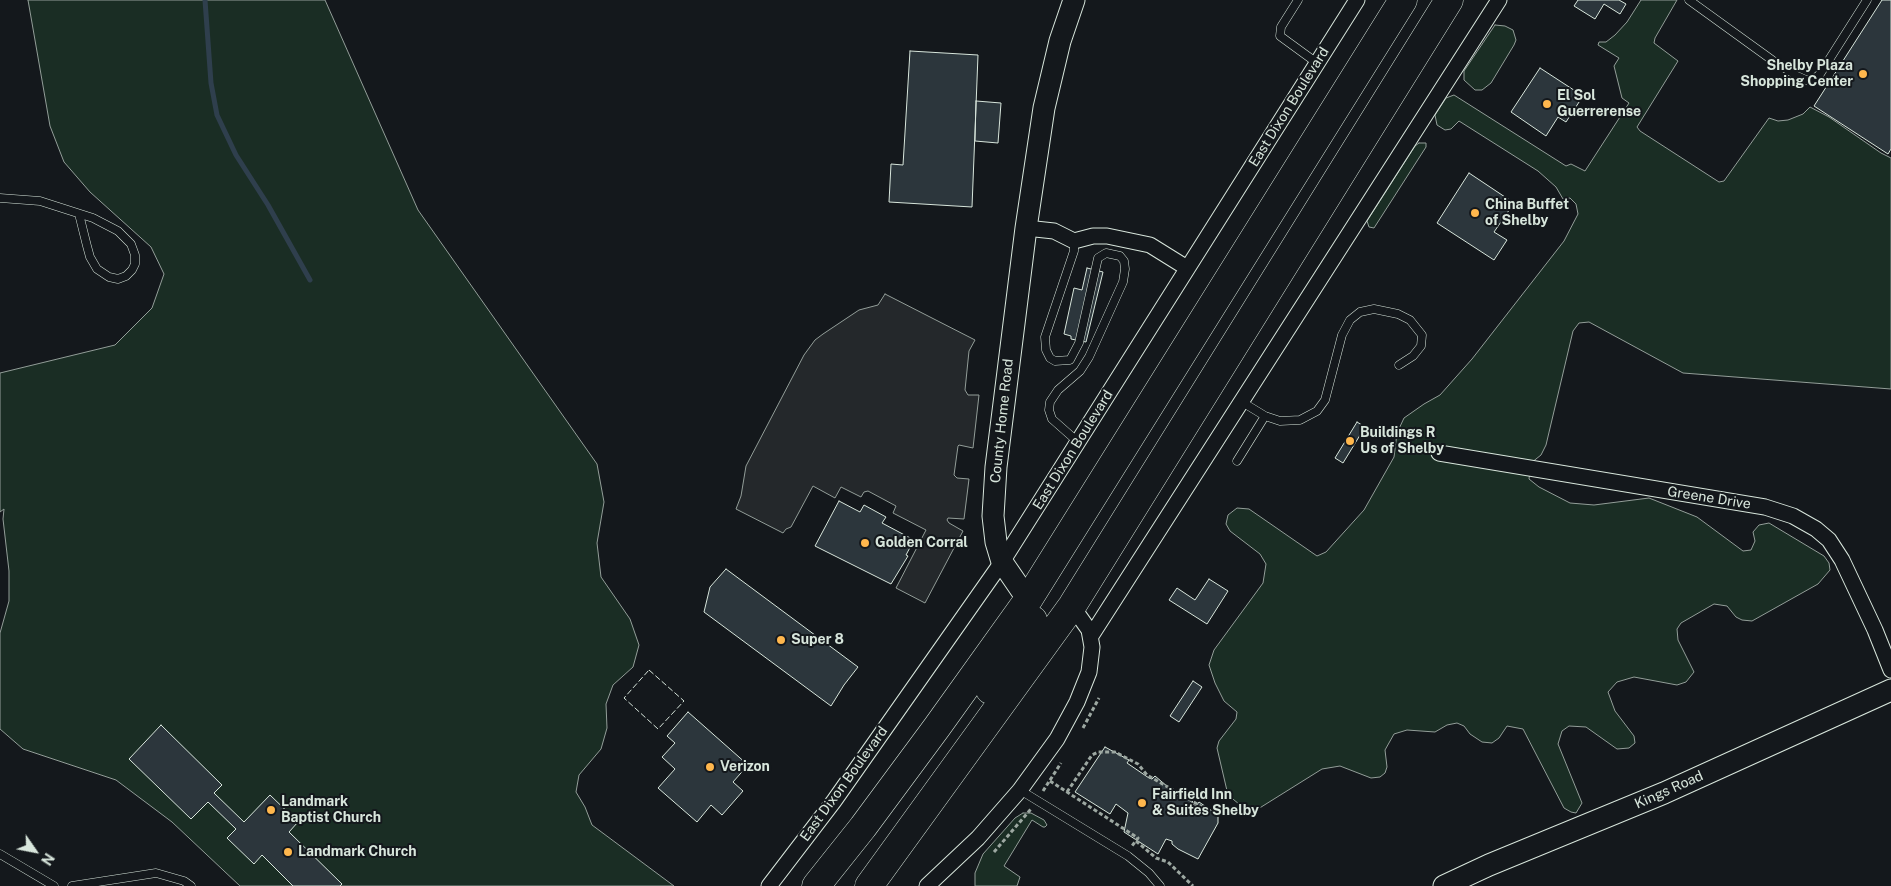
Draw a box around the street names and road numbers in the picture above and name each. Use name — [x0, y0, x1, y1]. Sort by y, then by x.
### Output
street label: East Dixon Boulevard — [1245, 44, 1333, 170]
street label: County Home Road — [987, 358, 1017, 484]
street label: East Dixon Boulevard — [1029, 387, 1117, 513]
street label: Greene Drive — [1666, 483, 1752, 513]
street label: East Dixon Boulevard — [797, 723, 891, 845]
street label: Kings Road — [1632, 767, 1706, 813]

